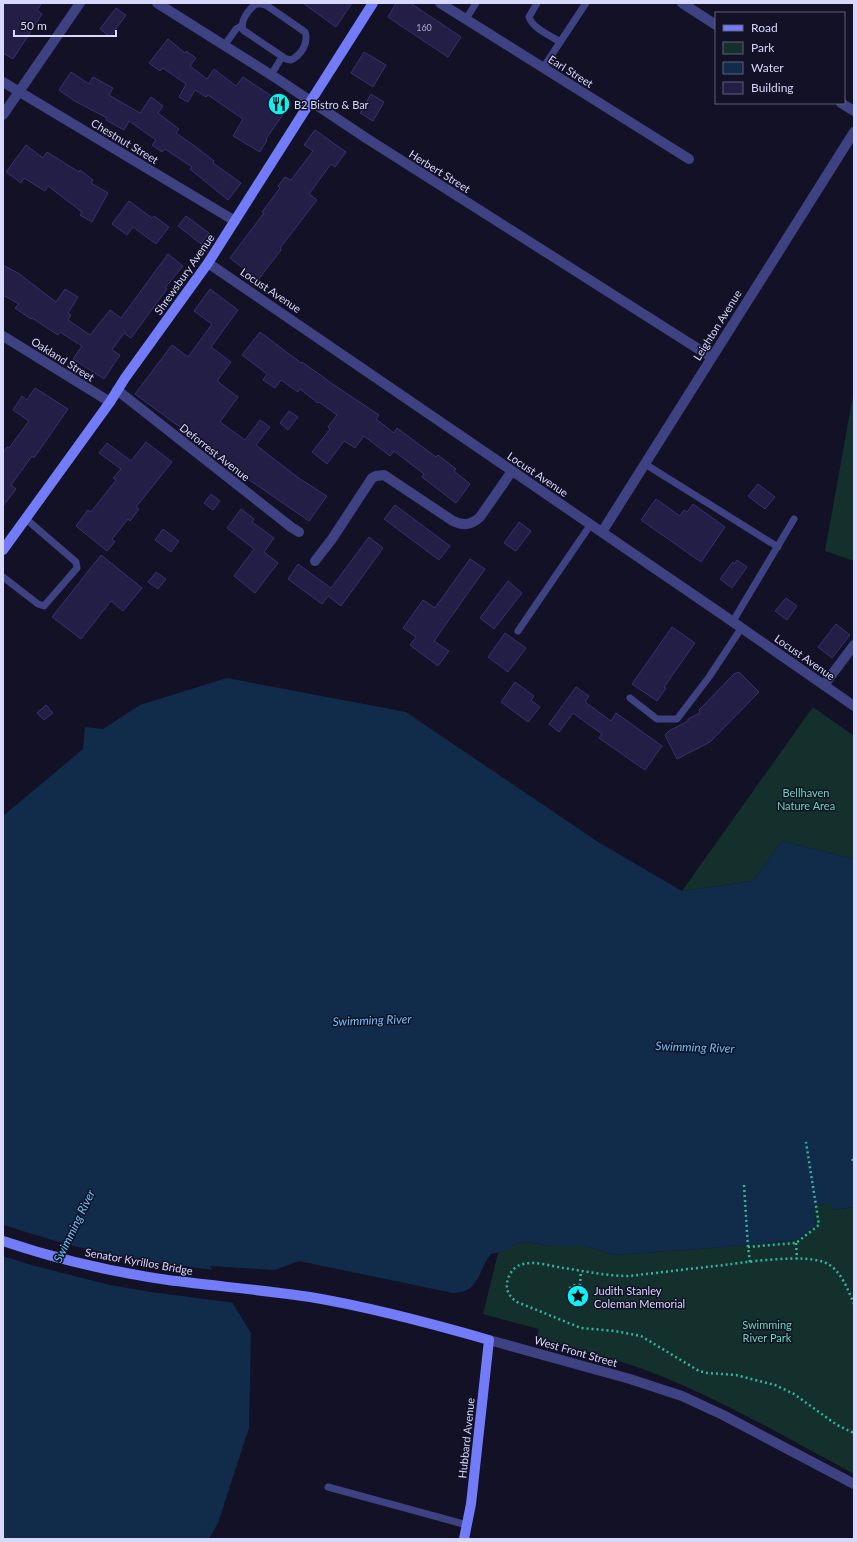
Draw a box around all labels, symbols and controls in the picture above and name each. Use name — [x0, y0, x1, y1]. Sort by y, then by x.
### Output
scale bar — [14, 12, 116, 38]
legend — [715, 12, 845, 104]
text: 50 m — [20, 18, 47, 33]
text: Road — [751, 20, 778, 35]
house number: 160 — [416, 22, 432, 33]
text: Park — [751, 40, 775, 55]
street label: Earl Street — [546, 52, 596, 90]
text: Water — [751, 60, 784, 75]
text: Building — [751, 80, 794, 95]
restaurant icon: B2 Bistro & Bar — [266, 91, 292, 117]
place label: B2 Bistro & Bar — [294, 98, 369, 111]
street label: Chestnut Street — [89, 116, 161, 166]
street label: Herbert Street — [407, 147, 473, 195]
street label: Shrewsbury Avenue — [151, 231, 217, 317]
street label: Locust Avenue — [238, 265, 304, 315]
street label: Leighton Avenue — [690, 287, 744, 363]
street label: Oakland Street — [29, 334, 97, 384]
street label: Deforrest Avenue — [177, 421, 253, 483]
street label: Locust Avenue — [505, 449, 571, 499]
street label: Locust Avenue — [772, 631, 838, 683]
park label: Bellhaven Nature Area — [777, 786, 835, 812]
water label: Swimming River — [332, 1011, 413, 1029]
water label: Swimming River — [655, 1038, 736, 1056]
water label: Swimming River — [50, 1186, 98, 1265]
street label: Senator Kyrillos Bridge — [84, 1245, 194, 1277]
place icon: Judith Stanley Coleman Memorial — [565, 1283, 591, 1309]
place label: Judith Stanley Coleman Memorial — [594, 1284, 685, 1310]
park label: Swimming River Park — [742, 1318, 792, 1344]
street label: West Front Street — [533, 1333, 619, 1369]
street label: Hubbard Avenue — [455, 1397, 477, 1479]

